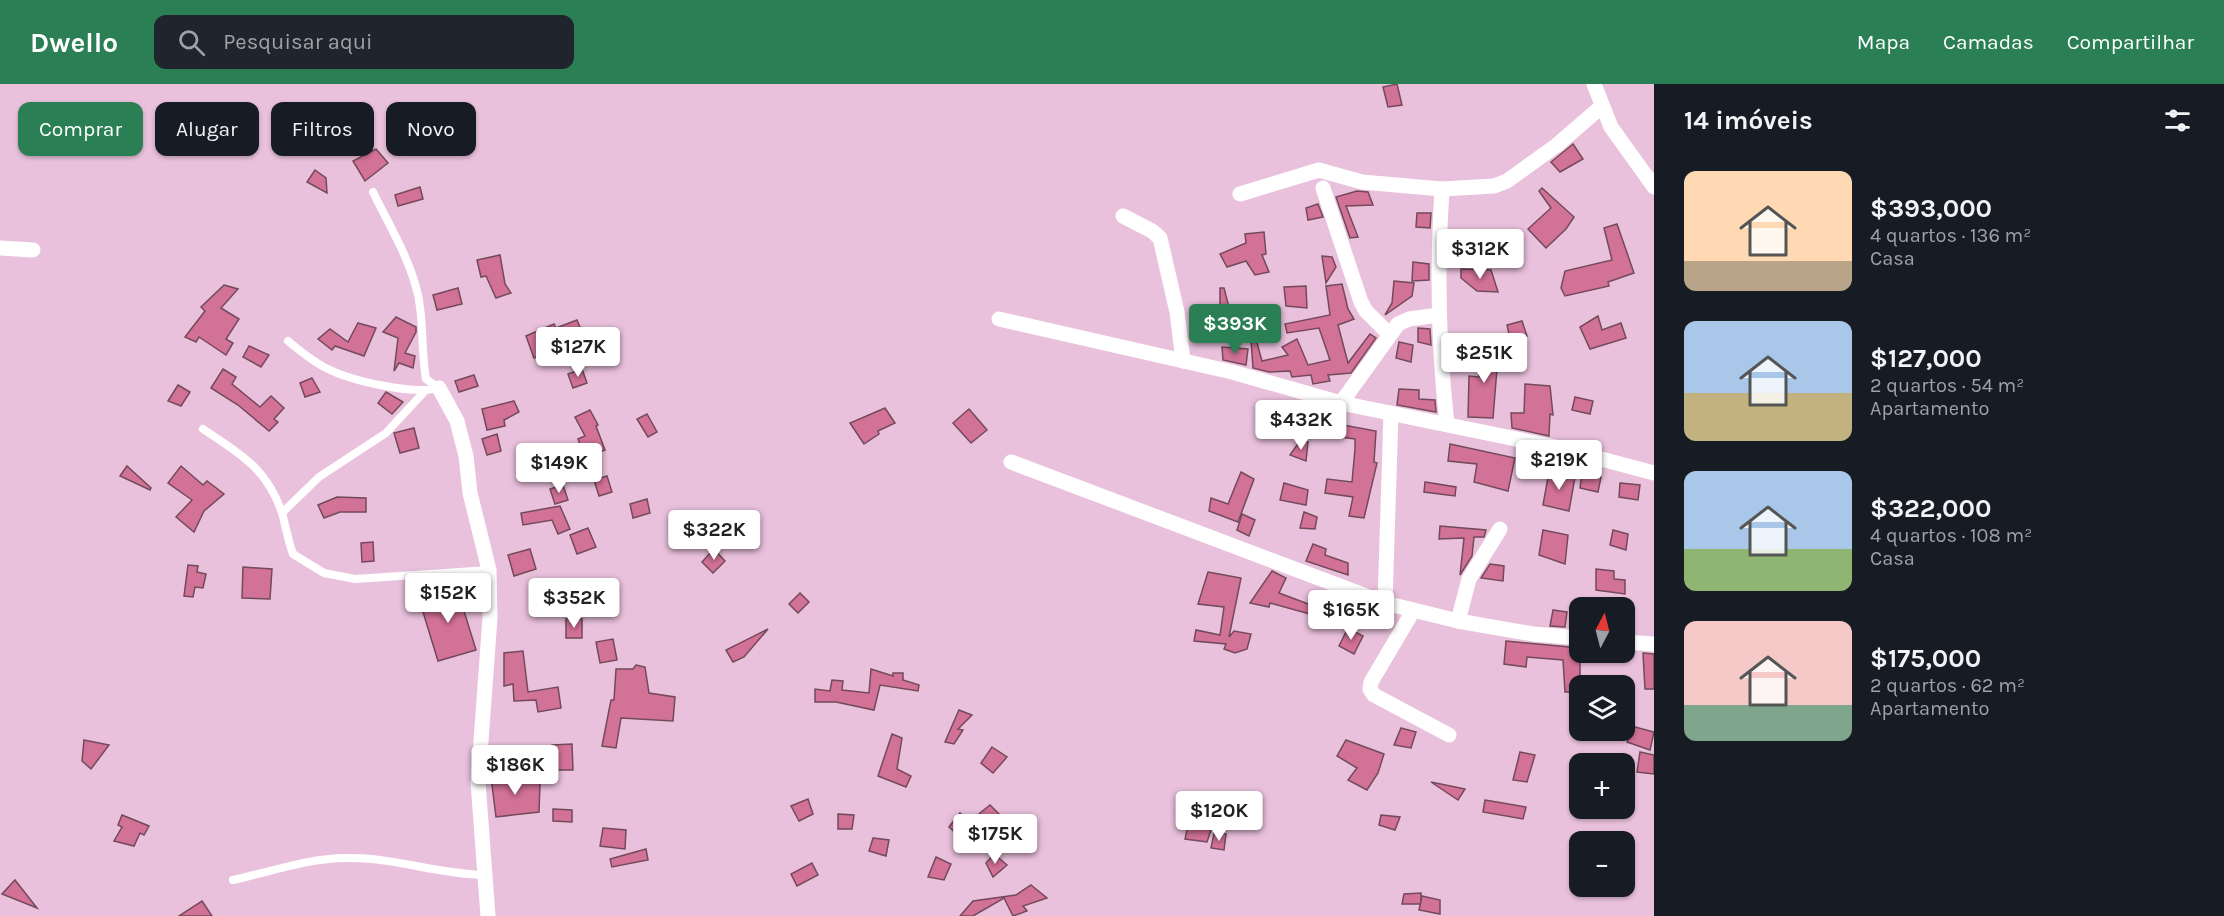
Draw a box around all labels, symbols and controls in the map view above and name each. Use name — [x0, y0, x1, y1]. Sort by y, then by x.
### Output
search box — [154, 15, 574, 69]
text: Dwello — [30, 26, 118, 59]
icon: search — [175, 26, 208, 59]
text: Pesquisar aqui — [223, 29, 373, 55]
text: Mapa — [1857, 30, 1910, 54]
text: Camadas — [1943, 30, 2034, 54]
text: Compartilhar — [2067, 30, 2194, 54]
chip: Comprar — [18, 102, 143, 156]
chip: Alugar — [155, 102, 259, 156]
chip: Filtros — [271, 102, 374, 156]
chip: Novo — [386, 102, 476, 156]
icon: filters — [2161, 104, 2194, 137]
text: 14 imóveis — [1684, 105, 1813, 136]
text: $393,000 — [1870, 193, 1992, 224]
icon: home — [1732, 195, 1804, 267]
text: 4 quartos · 136 m² — [1870, 224, 2031, 247]
pin: $312K — [1438, 229, 1522, 280]
text: $312K — [1451, 237, 1509, 260]
text: Casa — [1870, 247, 1915, 270]
pin: $393K — [1193, 304, 1277, 355]
text: $393K — [1203, 312, 1267, 335]
pin: $127K — [536, 327, 620, 378]
pin: $251K — [1442, 333, 1526, 384]
text: $127K — [550, 335, 606, 358]
text: $251K — [1455, 341, 1513, 364]
text: $127,000 — [1870, 343, 1982, 374]
icon: home — [1732, 345, 1804, 417]
text: 2 quartos · 54 m² — [1870, 374, 2024, 397]
text: Apartamento — [1870, 397, 1989, 420]
pin: $432K — [1259, 400, 1343, 451]
text: $432K — [1269, 408, 1333, 431]
pin: $219K — [1517, 440, 1601, 491]
pin: $149K — [517, 443, 601, 494]
text: $219K — [1530, 448, 1588, 471]
text: $149K — [530, 451, 588, 474]
text: $322,000 — [1870, 493, 1991, 524]
icon: home — [1732, 495, 1804, 567]
pin: $322K — [672, 510, 756, 561]
text: $322K — [682, 518, 746, 541]
text: 4 quartos · 108 m² — [1870, 524, 2032, 547]
text: Casa — [1870, 547, 1915, 570]
pin: $152K — [406, 573, 490, 624]
pin: $352K — [532, 578, 616, 629]
text: $152K — [419, 581, 477, 604]
text: $352K — [542, 586, 606, 609]
pin: $165K — [1309, 590, 1393, 641]
north arrow — [1569, 597, 1635, 663]
map controls — [1569, 597, 1635, 897]
text: $165K — [1322, 598, 1380, 621]
text: $175,000 — [1870, 643, 1981, 674]
icon: home — [1732, 645, 1804, 717]
text: 2 quartos · 62 m² — [1870, 674, 2025, 697]
button: layers — [1569, 675, 1635, 741]
text: Apartamento — [1870, 697, 1989, 720]
pin: $186K — [473, 745, 557, 796]
text: $186K — [485, 753, 545, 776]
button: + — [1569, 753, 1635, 819]
pin: $120K — [1177, 791, 1261, 842]
text: $120K — [1190, 799, 1248, 822]
pin: $175K — [953, 814, 1037, 865]
text: $175K — [967, 822, 1023, 845]
button: − — [1569, 831, 1635, 897]

